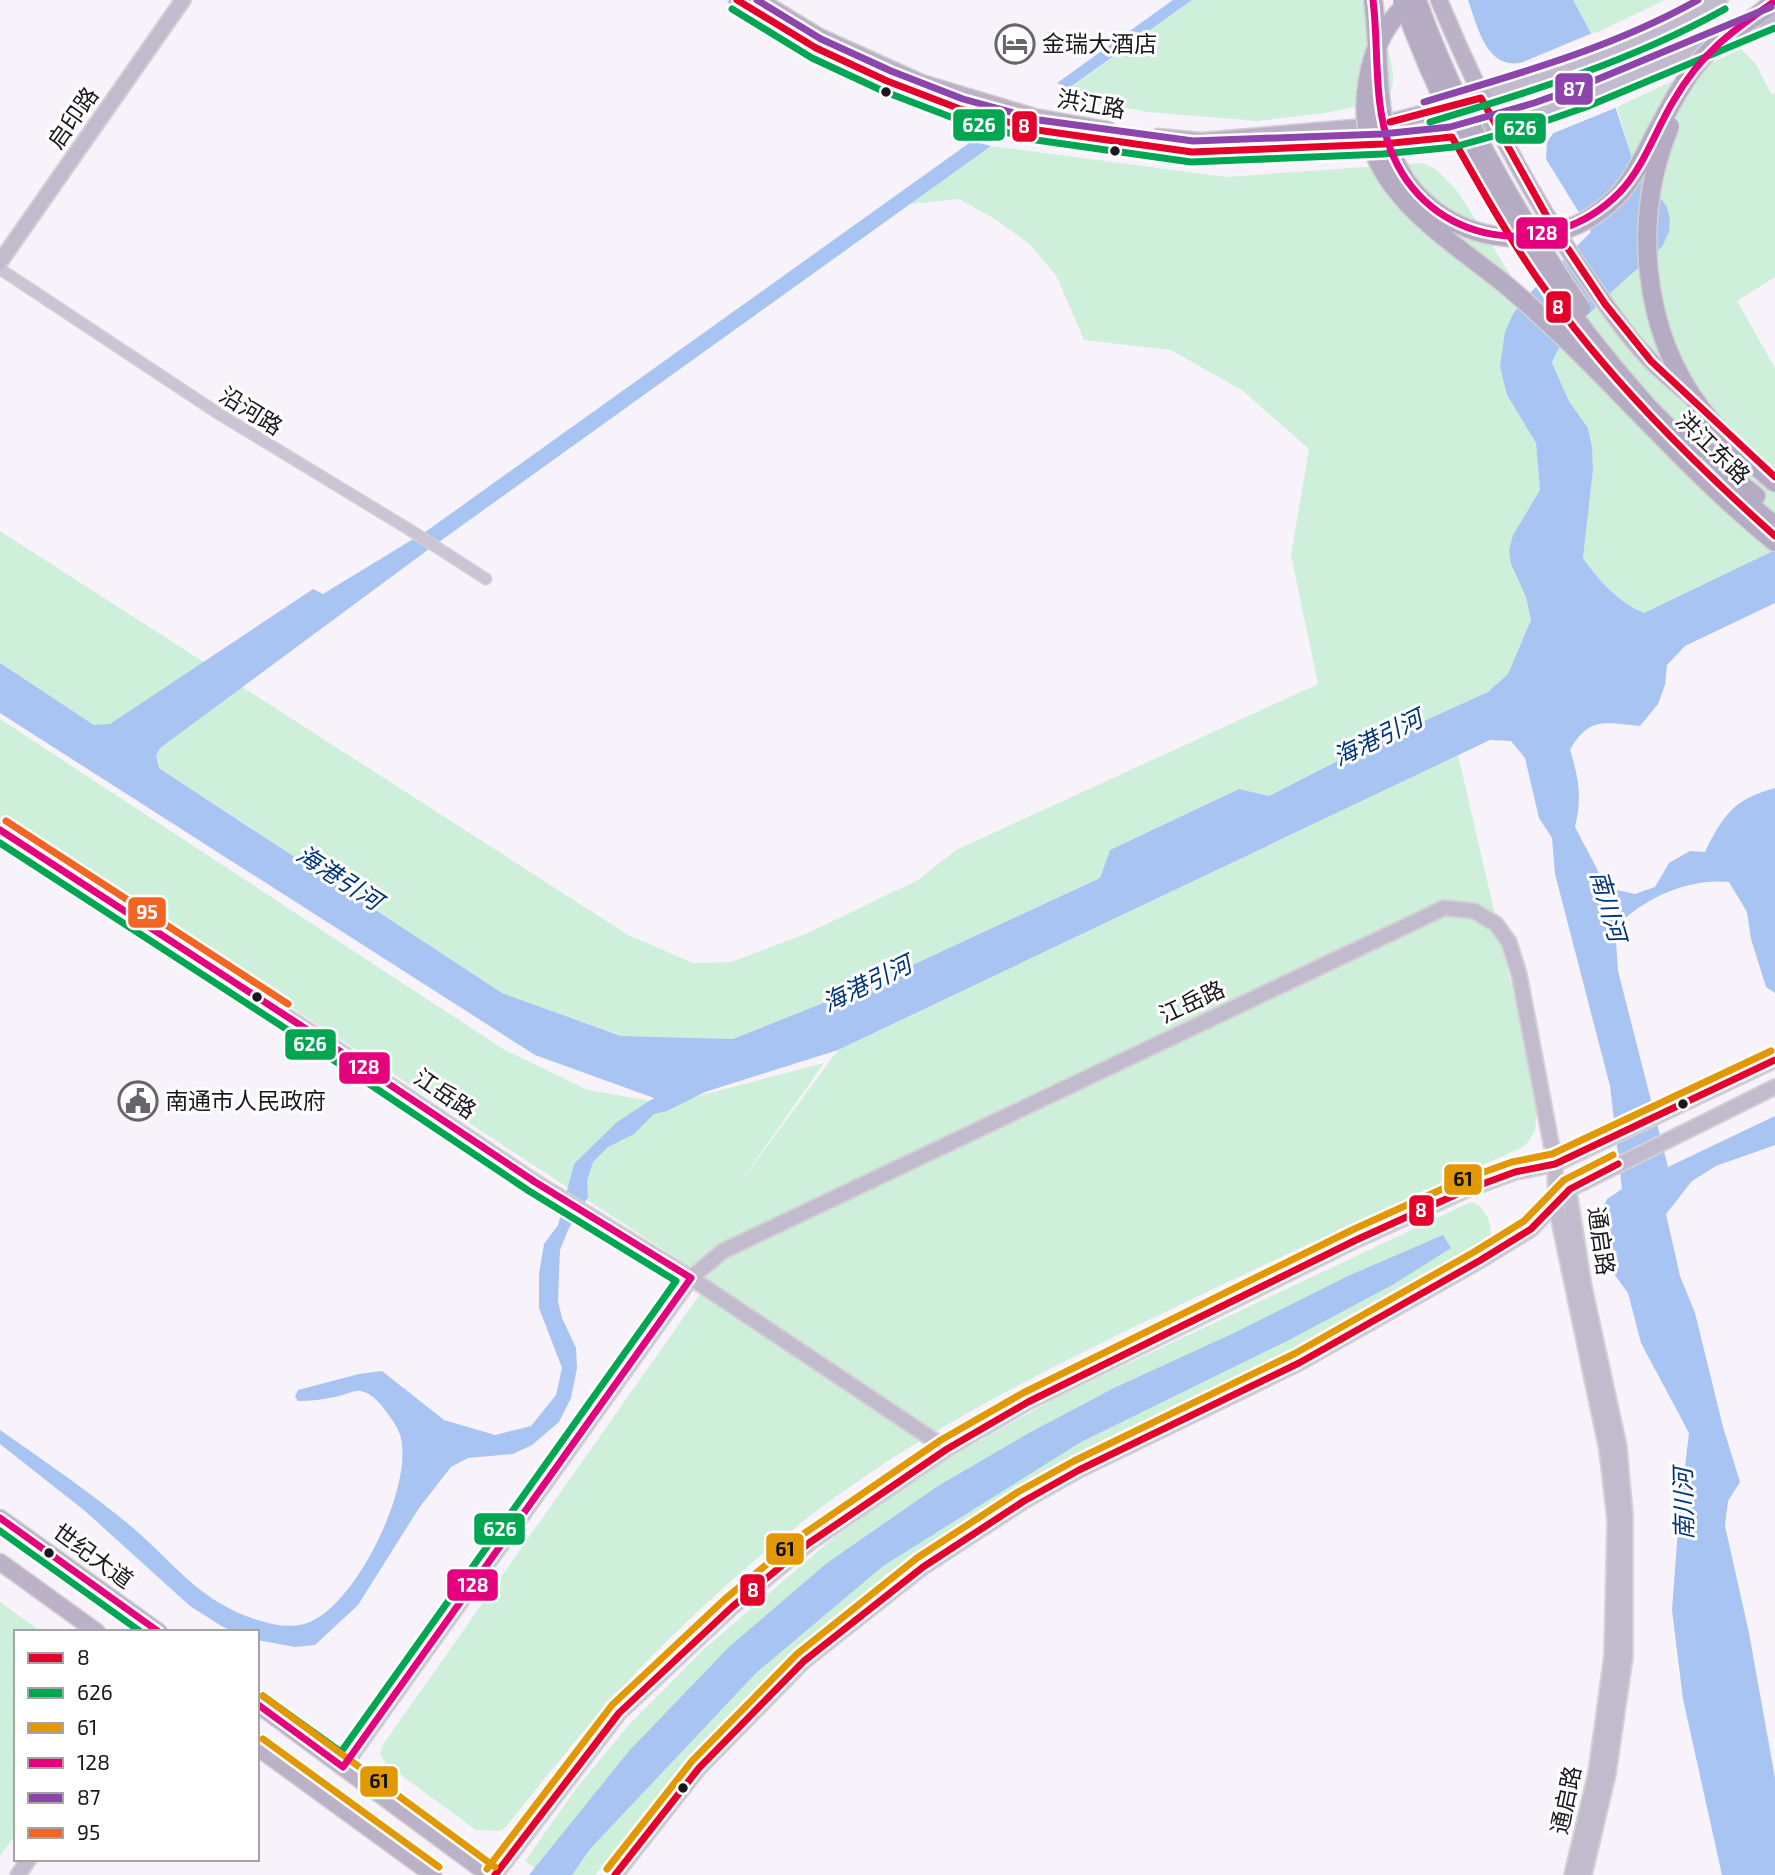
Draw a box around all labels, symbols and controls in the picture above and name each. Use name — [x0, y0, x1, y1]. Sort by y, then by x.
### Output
hotel icon: 金瑞大酒店 — [994, 23, 1036, 65]
place label: 金瑞大酒店 — [1042, 29, 1157, 57]
line badge: 87 — [1554, 72, 1594, 106]
text: 87 — [1563, 77, 1585, 100]
street label: 启印路 — [41, 81, 103, 154]
street label: 洪江路 — [1055, 83, 1128, 123]
unlabelled marker — [879, 85, 893, 99]
line badge: 626 — [952, 108, 1006, 142]
line badge: 8 — [1011, 110, 1038, 143]
line badge: 626 — [1494, 112, 1547, 145]
text: 626 — [962, 113, 996, 136]
text: 8 — [1018, 114, 1030, 137]
text: 626 — [1503, 116, 1537, 139]
unlabelled marker — [1108, 144, 1122, 158]
line badge: 128 — [1515, 216, 1569, 250]
text: 128 — [1526, 221, 1558, 244]
line badge: 8 — [1545, 290, 1572, 324]
text: 8 — [1552, 295, 1564, 318]
street label: 沿河路 — [215, 380, 288, 440]
street label: 洪江东路 — [1671, 405, 1757, 489]
water label: 海港引河 — [1328, 701, 1430, 771]
water label: 海港引河 — [292, 838, 391, 917]
water label: 南川河 — [1586, 867, 1634, 948]
line badge: 95 — [127, 896, 167, 929]
text: 95 — [136, 900, 158, 923]
water label: 海港引河 — [817, 947, 919, 1017]
street label: 江岳路 — [1154, 974, 1229, 1028]
unlabelled marker — [250, 990, 264, 1004]
line badge: 626 — [284, 1028, 337, 1061]
text: 626 — [293, 1032, 327, 1055]
line badge: 128 — [338, 1051, 391, 1085]
text: 128 — [348, 1055, 380, 1078]
street label: 江岳路 — [409, 1062, 482, 1124]
public building icon: 南通市人民政府 — [117, 1080, 159, 1122]
place label: 南通市人民政府 — [165, 1086, 326, 1114]
unlabelled marker — [1676, 1097, 1690, 1111]
line badge: 61 — [1443, 1163, 1483, 1196]
text: 61 — [1453, 1167, 1473, 1190]
line badge: 8 — [1408, 1194, 1435, 1227]
text: 8 — [1415, 1198, 1427, 1221]
street label: 通启路 — [1583, 1205, 1621, 1277]
water label: 南川河 — [1667, 1464, 1698, 1540]
line badge: 626 — [473, 1512, 526, 1546]
street label: 世纪大道 — [48, 1517, 139, 1594]
text: 626 — [483, 1517, 517, 1540]
line badge: 61 — [765, 1532, 805, 1566]
text: 61 — [775, 1537, 795, 1560]
unlabelled marker — [42, 1546, 56, 1560]
line badge: 128 — [446, 1568, 499, 1602]
text: 128 — [457, 1573, 489, 1596]
line badge: 8 — [739, 1573, 766, 1607]
text: 8 — [747, 1578, 759, 1601]
legend — [14, 1630, 259, 1861]
text: 8 — [77, 1644, 90, 1669]
text: 626 — [77, 1679, 113, 1704]
text: 61 — [77, 1714, 97, 1739]
text: 128 — [77, 1749, 110, 1774]
street label: 通启路 — [1544, 1763, 1586, 1836]
line badge: 61 — [359, 1765, 399, 1798]
text: 61 — [369, 1769, 389, 1792]
unlabelled marker — [676, 1781, 690, 1795]
text: 87 — [77, 1784, 101, 1809]
text: 95 — [77, 1819, 100, 1844]

